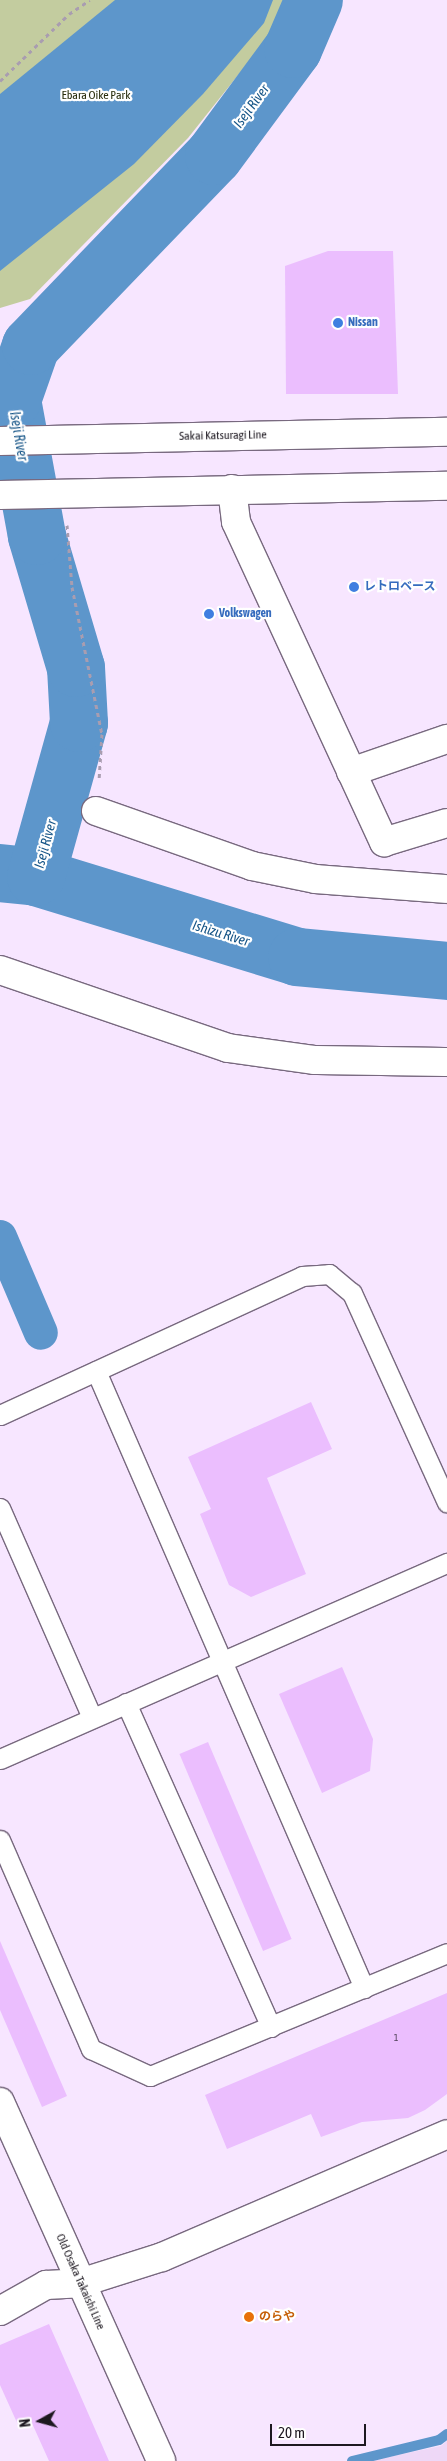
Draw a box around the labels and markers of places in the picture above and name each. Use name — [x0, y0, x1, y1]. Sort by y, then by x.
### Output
place label: Nissan — [348, 316, 378, 330]
marker: Nissan — [332, 317, 344, 329]
place label: レトロベース — [364, 580, 436, 594]
marker: レトロベース — [348, 581, 360, 593]
place label: Volkswagen — [219, 607, 272, 621]
marker: Volkswagen — [203, 608, 215, 620]
place label: のらや — [259, 2310, 295, 2324]
marker: のらや — [243, 2311, 255, 2323]

